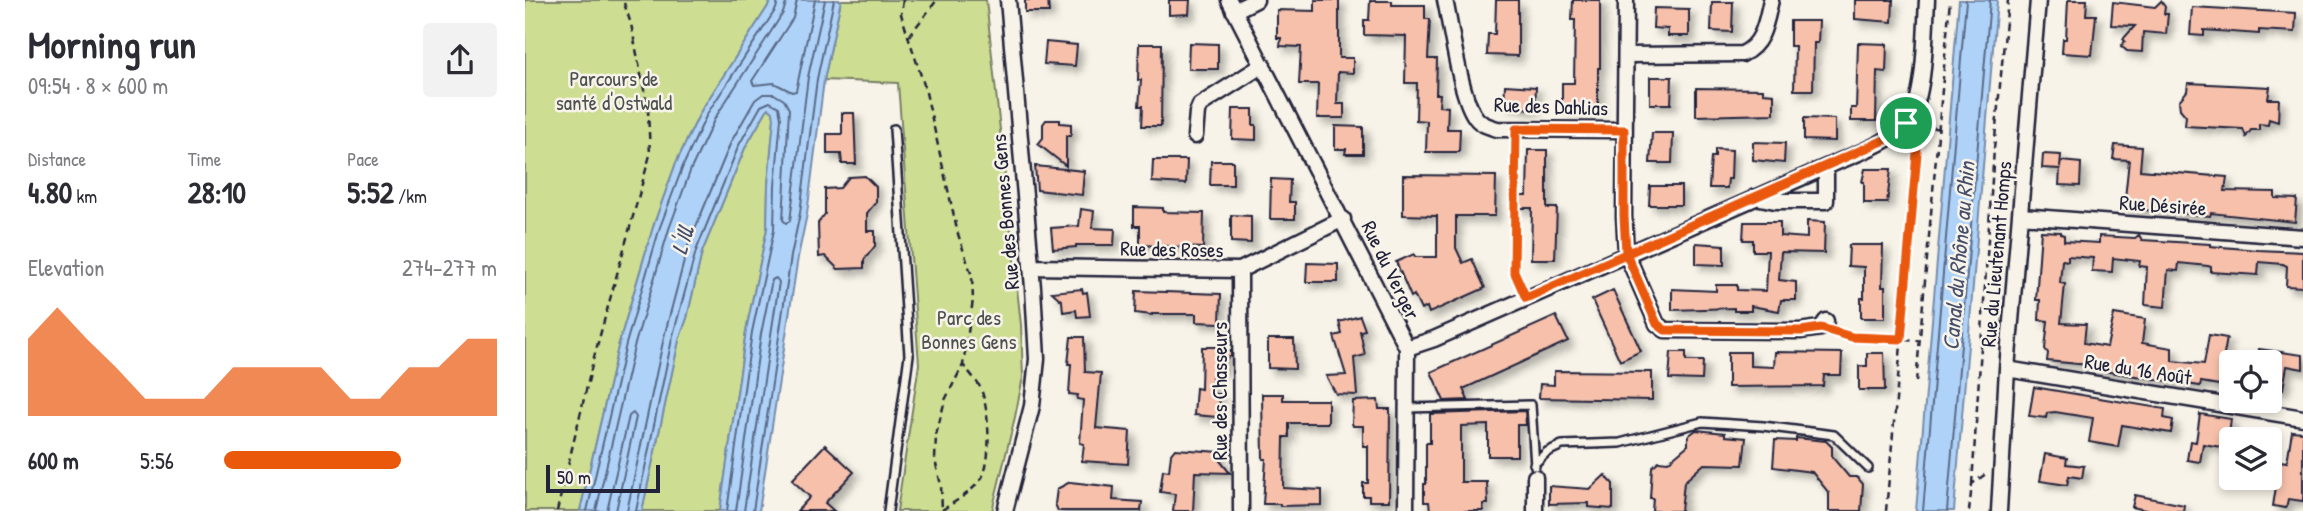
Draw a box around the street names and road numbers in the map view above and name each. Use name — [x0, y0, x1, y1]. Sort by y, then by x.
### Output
street label: Rue des Dahlias — [1493, 90, 1609, 122]
street label: Rue des Bonnes Gens — [984, 133, 1026, 291]
street label: Rue du Lieutenant Homps — [1973, 160, 2019, 348]
street label: Rue Désirée — [2119, 187, 2207, 223]
street label: Rue du Verger — [1355, 216, 1427, 324]
street label: Rue des Roses — [1120, 234, 1224, 264]
street label: Rue des Chasseurs — [1205, 322, 1234, 460]
street label: Rue du 16 Août — [2083, 346, 2194, 392]

